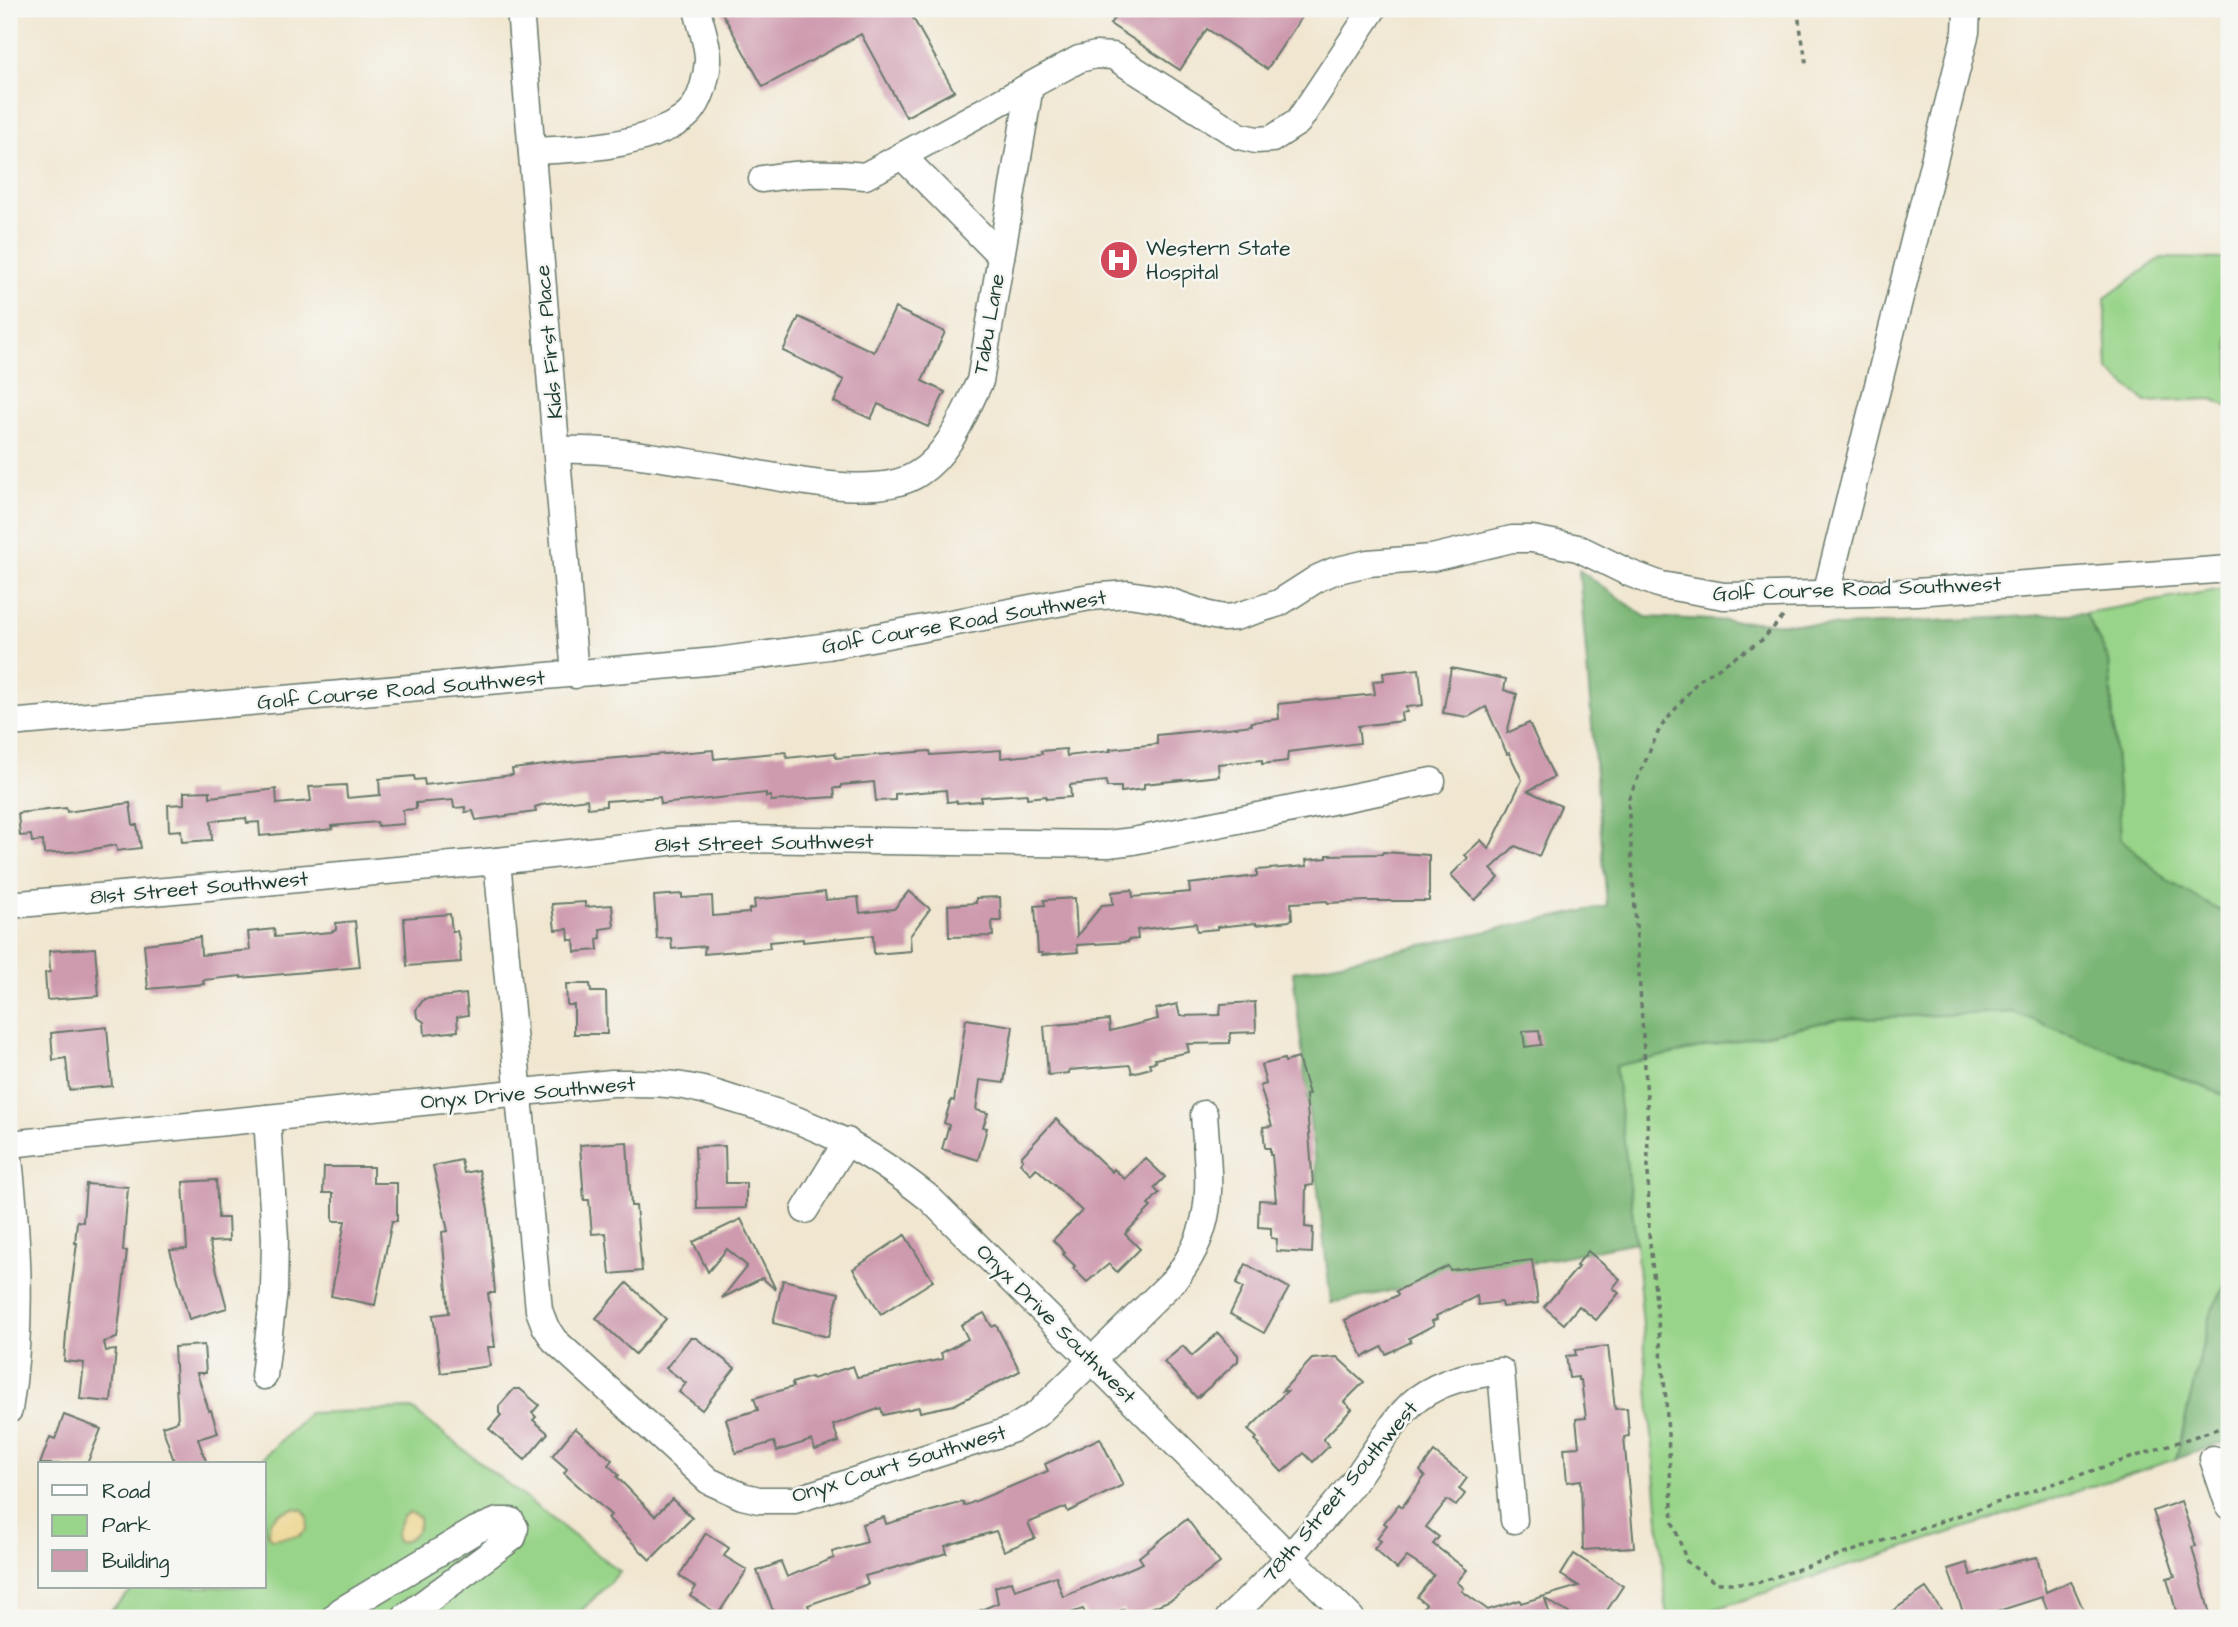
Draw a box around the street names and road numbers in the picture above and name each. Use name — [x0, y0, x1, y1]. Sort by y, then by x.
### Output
street label: Kids First Place — [528, 264, 570, 420]
street label: Tabu Lane — [966, 271, 1012, 377]
street label: Golf Course Road Southwest — [1712, 569, 2002, 609]
street label: Golf Course Road Southwest — [819, 583, 1109, 661]
street label: Golf Course Road Southwest — [256, 663, 547, 717]
street label: 81st Street Southwest — [654, 827, 874, 859]
street label: 81st Street Southwest — [89, 864, 310, 912]
street label: Onyx Drive Southwest — [419, 1069, 637, 1119]
street label: Onyx Drive Southwest — [968, 1237, 1143, 1412]
street label: 78th Street Southwest — [1255, 1394, 1425, 1589]
street label: Onyx Court Southwest — [788, 1417, 1011, 1512]

